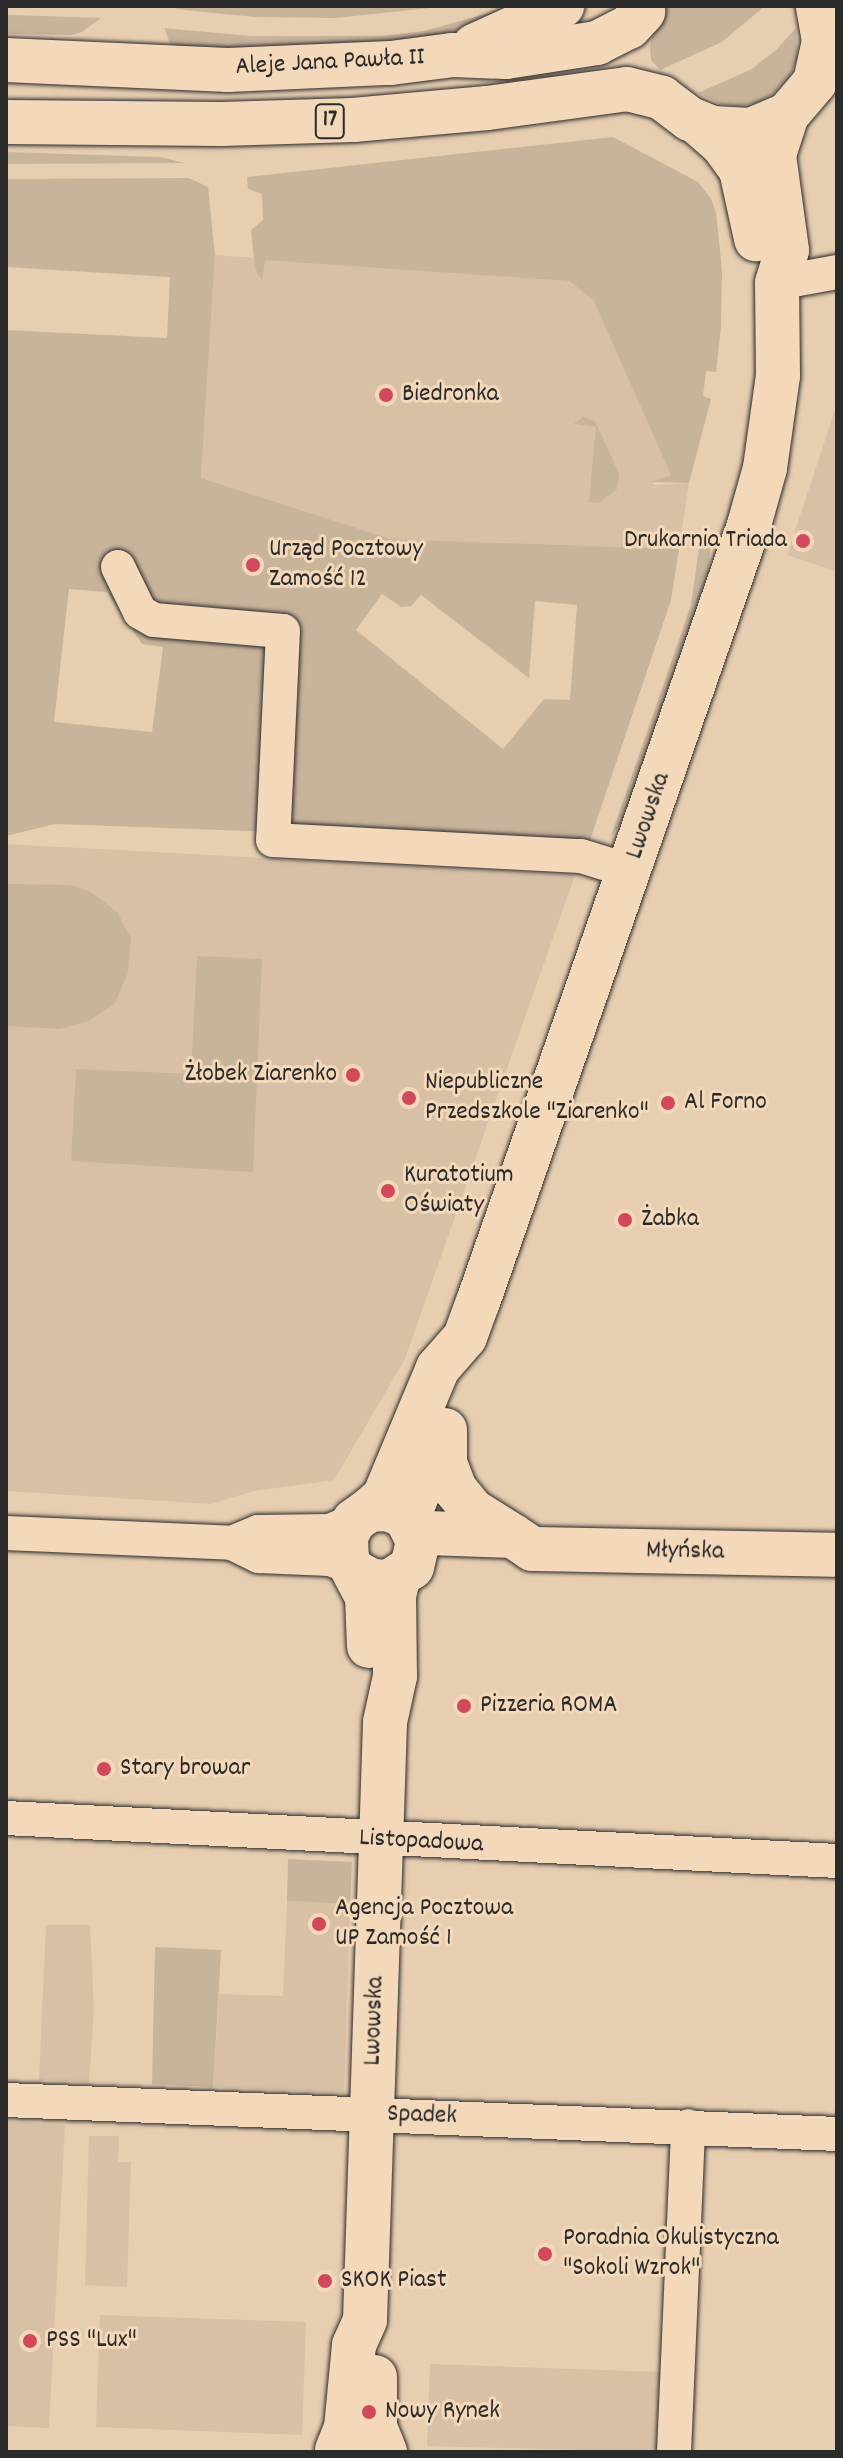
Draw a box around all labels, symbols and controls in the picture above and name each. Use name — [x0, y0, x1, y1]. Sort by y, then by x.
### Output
street label: Aleje Jana Pawła II — [235, 42, 425, 84]
road number: 17 — [314, 101, 346, 141]
place label: Biedronka — [402, 379, 499, 411]
marker: Biedronka — [377, 386, 395, 404]
place label: Drukarnia Triada — [624, 525, 787, 557]
marker: Drukarnia Triada — [794, 532, 812, 550]
place label: Urząd Pocztowy Zamość 12 — [269, 534, 423, 596]
marker: Urząd Pocztowy Zamość 12 — [244, 556, 262, 574]
street label: Lwowska — [620, 769, 678, 863]
place label: Żłobek Ziarenko — [184, 1059, 337, 1091]
marker: Żłobek Ziarenko — [344, 1066, 362, 1084]
place label: Niepubliczne Przedszkole "Ziarenko" — [425, 1067, 649, 1128]
place label: Al Forno — [684, 1087, 767, 1119]
marker: Niepubliczne Przedszkole "Ziarenko" — [400, 1089, 418, 1107]
marker: Al Forno — [659, 1094, 677, 1112]
place label: Kuratotium Oświaty — [404, 1160, 514, 1222]
marker: Kuratotium Oświaty — [379, 1182, 397, 1200]
place label: Żabka — [641, 1204, 699, 1236]
marker: Żabka — [616, 1211, 634, 1229]
street label: Młyńska — [646, 1536, 724, 1568]
place label: Pizzeria ROMA — [480, 1690, 617, 1722]
marker: Pizzeria ROMA — [455, 1697, 473, 1715]
place label: Stary browar — [120, 1753, 250, 1785]
marker: Stary browar — [95, 1760, 113, 1778]
street label: Listopadowa — [358, 1823, 484, 1861]
place label: Agencja Pocztowa UP Zamość 1 — [335, 1893, 513, 1954]
marker: Agencja Pocztowa UP Zamość 1 — [310, 1915, 328, 1933]
street label: Lwowska — [358, 1976, 392, 2066]
street label: Spadek — [387, 2099, 457, 2133]
place label: Poradnia Okulistyczna "Sokoli Wzrok" — [563, 2223, 779, 2284]
marker: Poradnia Okulistyczna "Sokoli Wzrok" — [534, 2243, 556, 2265]
place label: SKOK Piast — [341, 2265, 447, 2297]
marker: SKOK Piast — [316, 2272, 334, 2290]
place label: PSS "Lux" — [46, 2325, 137, 2357]
marker: PSS "Lux" — [21, 2332, 39, 2350]
place label: Nowy Rynek — [385, 2396, 500, 2428]
marker: Nowy Rynek — [360, 2403, 378, 2421]

